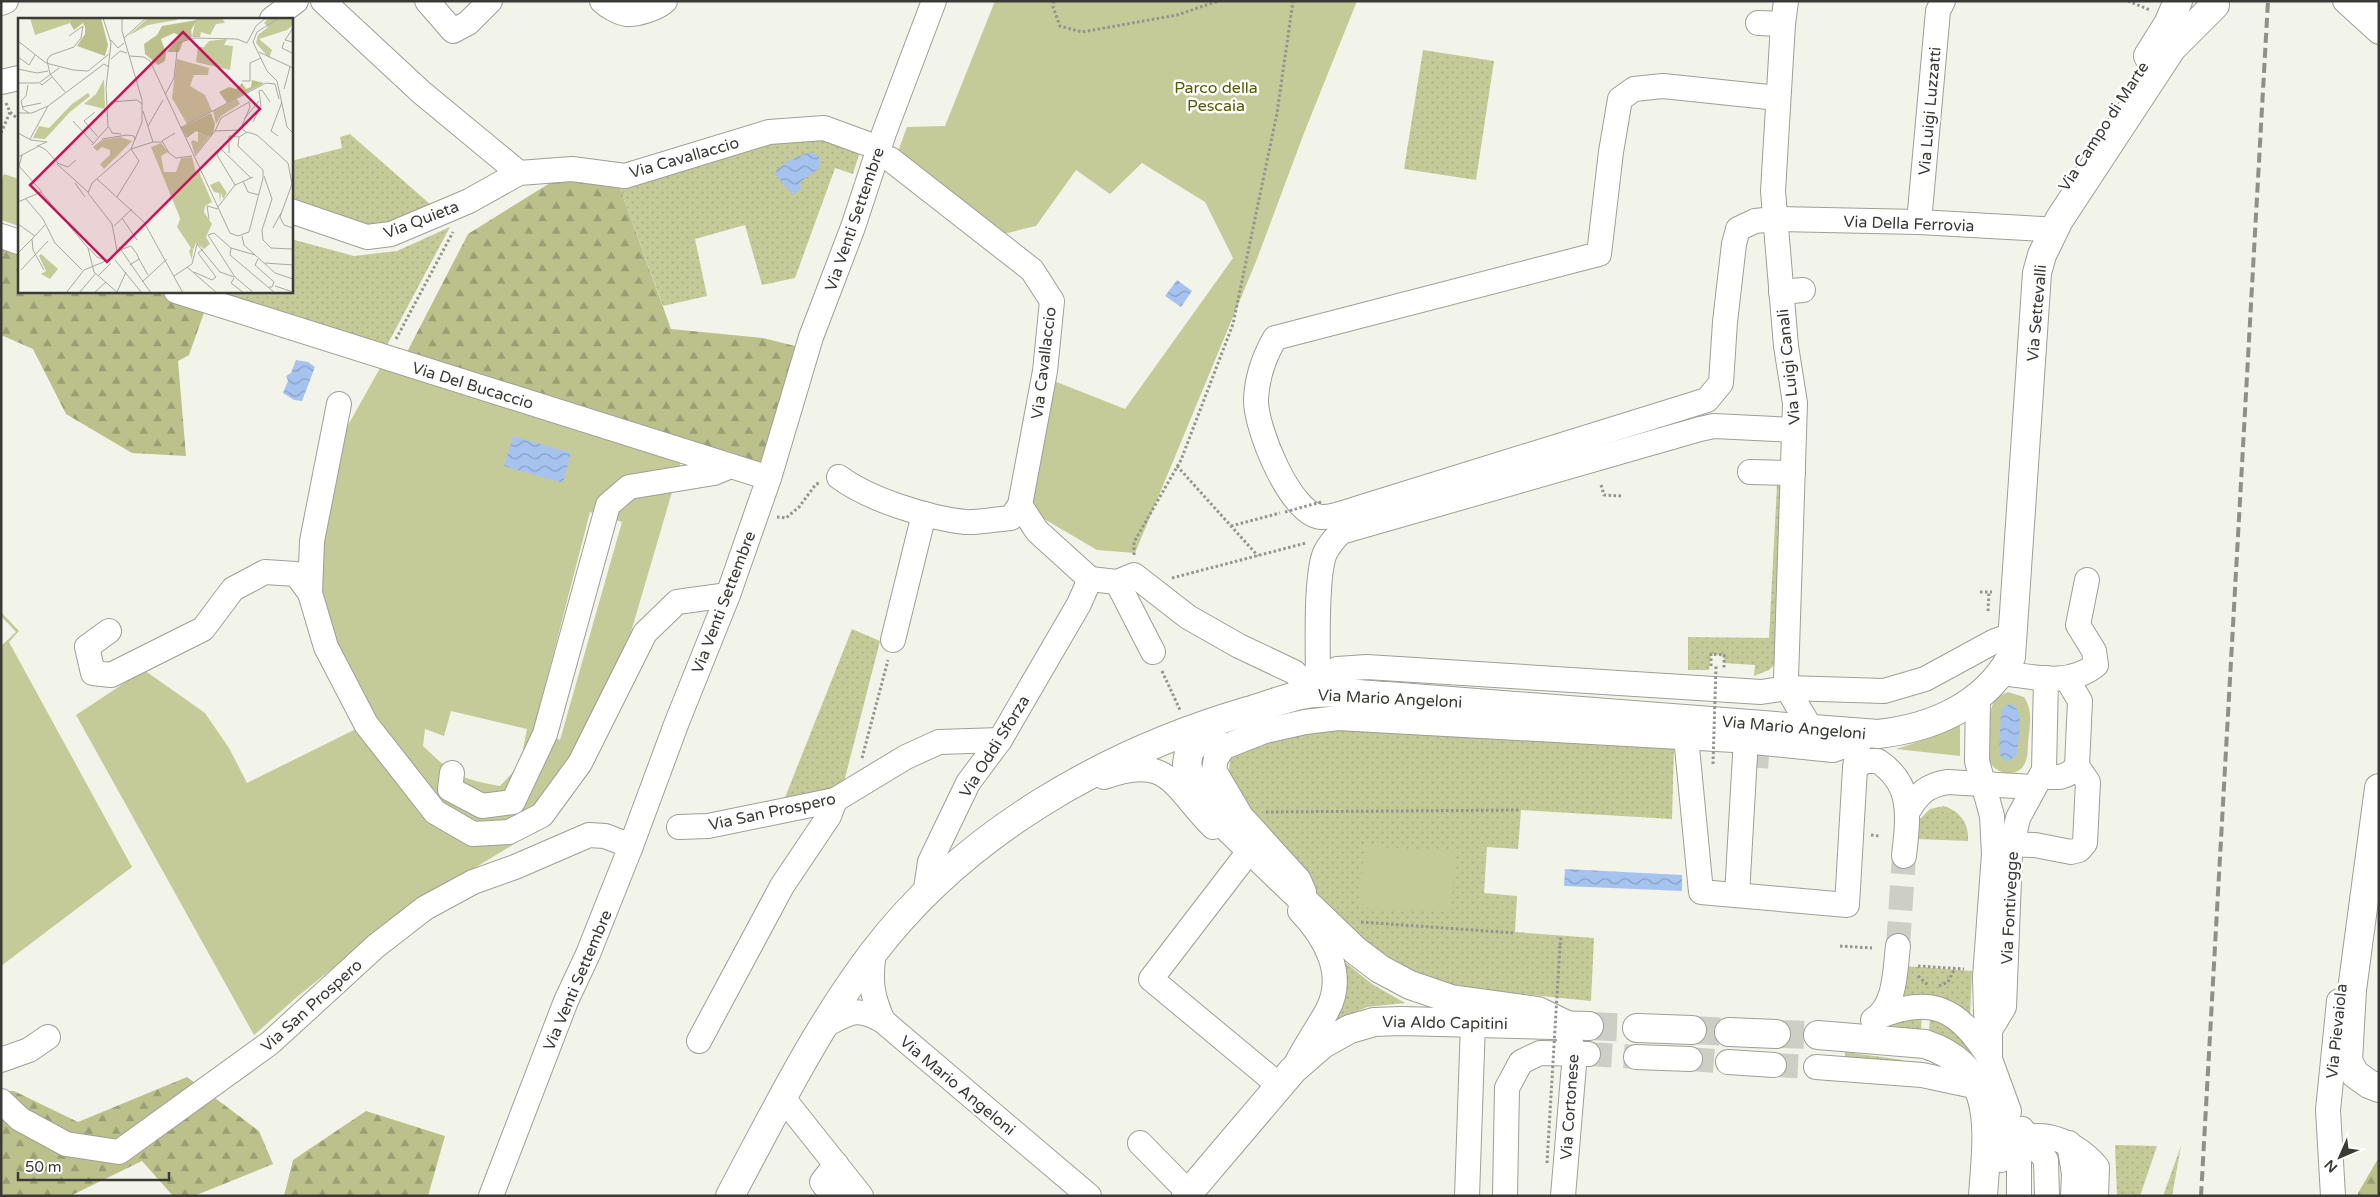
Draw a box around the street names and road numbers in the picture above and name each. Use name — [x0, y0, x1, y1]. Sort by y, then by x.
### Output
street label: Via Luigi Luzzatti — [1914, 46, 1946, 176]
street label: Via Campo di Marte — [2054, 58, 2153, 195]
street label: Via Cavallaccio — [627, 133, 741, 183]
street label: Via Venti Settembre — [821, 145, 889, 294]
street label: Via Quieta — [381, 196, 462, 243]
street label: Via Della Ferrovia — [1843, 212, 1975, 236]
street label: Via Settevalli — [2023, 264, 2051, 362]
street label: Via Cavallaccio — [1027, 306, 1061, 420]
street label: Via Luigi Canali — [1773, 308, 1805, 426]
street label: Via Del Bucaccio — [410, 358, 536, 414]
street label: Via Venti Settembre — [688, 528, 760, 676]
street label: Via Mario Angeloni — [1317, 685, 1463, 713]
street label: Via Oddi Sforza — [955, 692, 1034, 801]
street label: Via Mario Angeloni — [1721, 712, 1867, 744]
street label: Via San Prospero — [707, 789, 838, 835]
street label: Via Fontivegge — [1997, 851, 2023, 965]
street label: Via Venti Settembre — [539, 907, 617, 1054]
street label: Via San Prospero — [257, 955, 366, 1057]
street label: Via Pievaiola — [2322, 982, 2352, 1080]
street label: Via Aldo Capitini — [1382, 1012, 1508, 1034]
street label: Via Mario Angeloni — [895, 1032, 1019, 1140]
street label: Via Cortonese — [1556, 1053, 1584, 1161]

